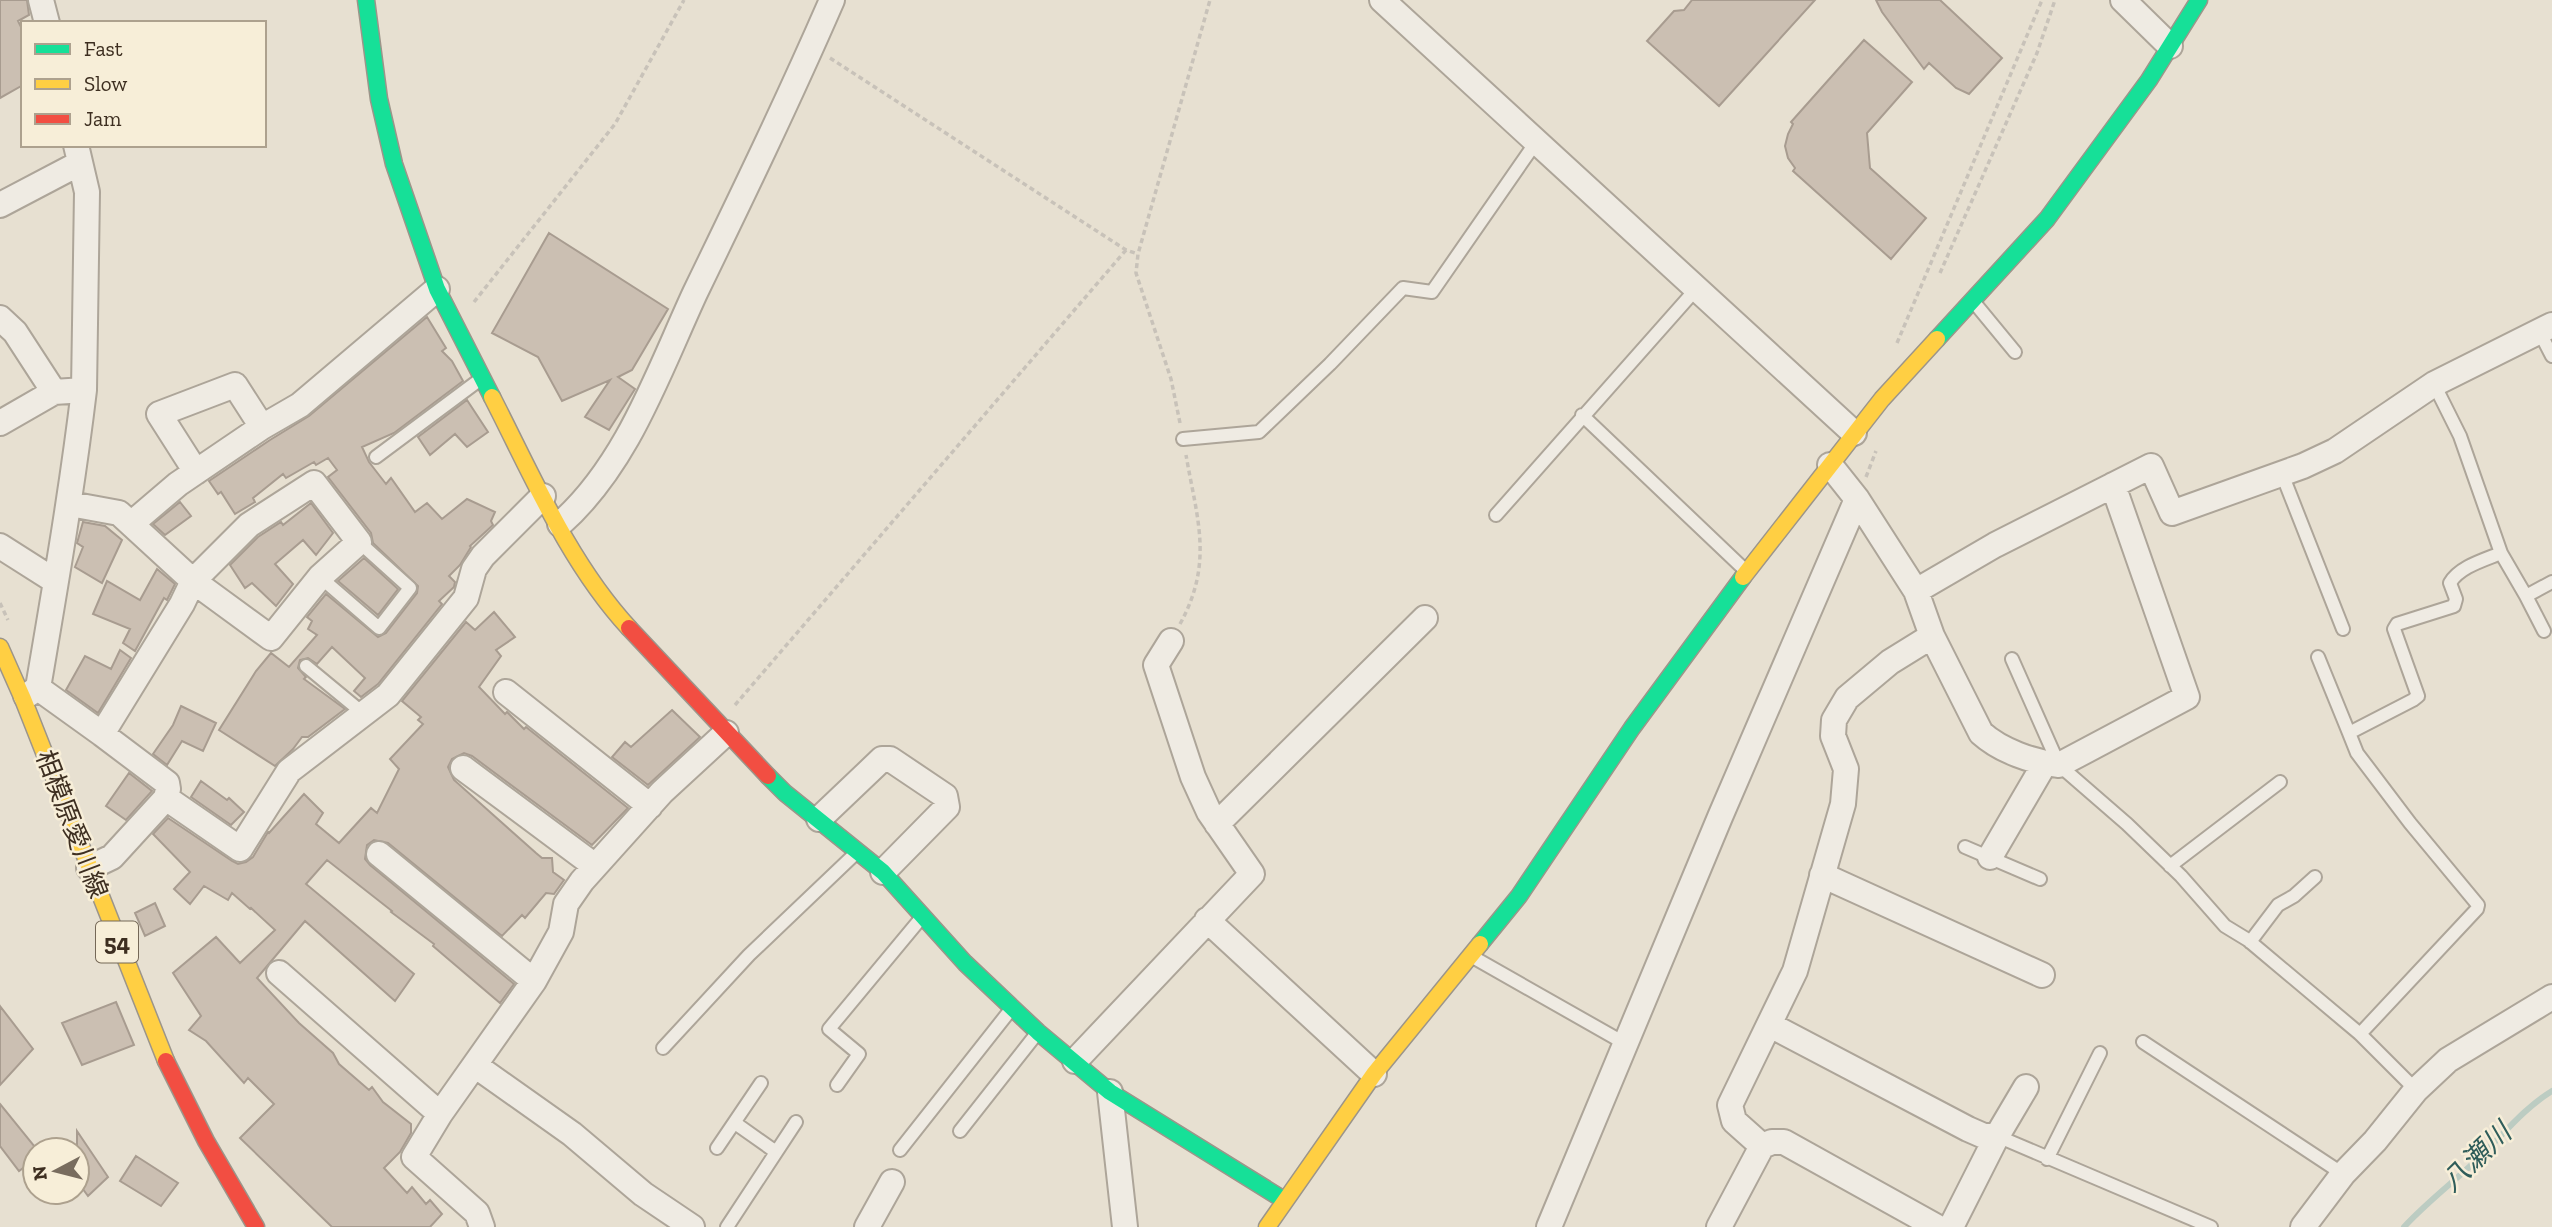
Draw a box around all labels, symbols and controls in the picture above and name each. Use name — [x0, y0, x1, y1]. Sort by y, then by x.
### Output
legend — [21, 21, 266, 147]
text: Fast — [84, 36, 123, 61]
text: Slow — [84, 71, 127, 96]
text: Jam — [84, 106, 121, 131]
street label: 相模原愛川線 — [29, 745, 115, 903]
road number: 54 — [96, 922, 138, 962]
water label: 八瀬川 — [2434, 1114, 2520, 1198]
north arrow — [21, 1136, 91, 1206]
text: N — [27, 1164, 52, 1182]

